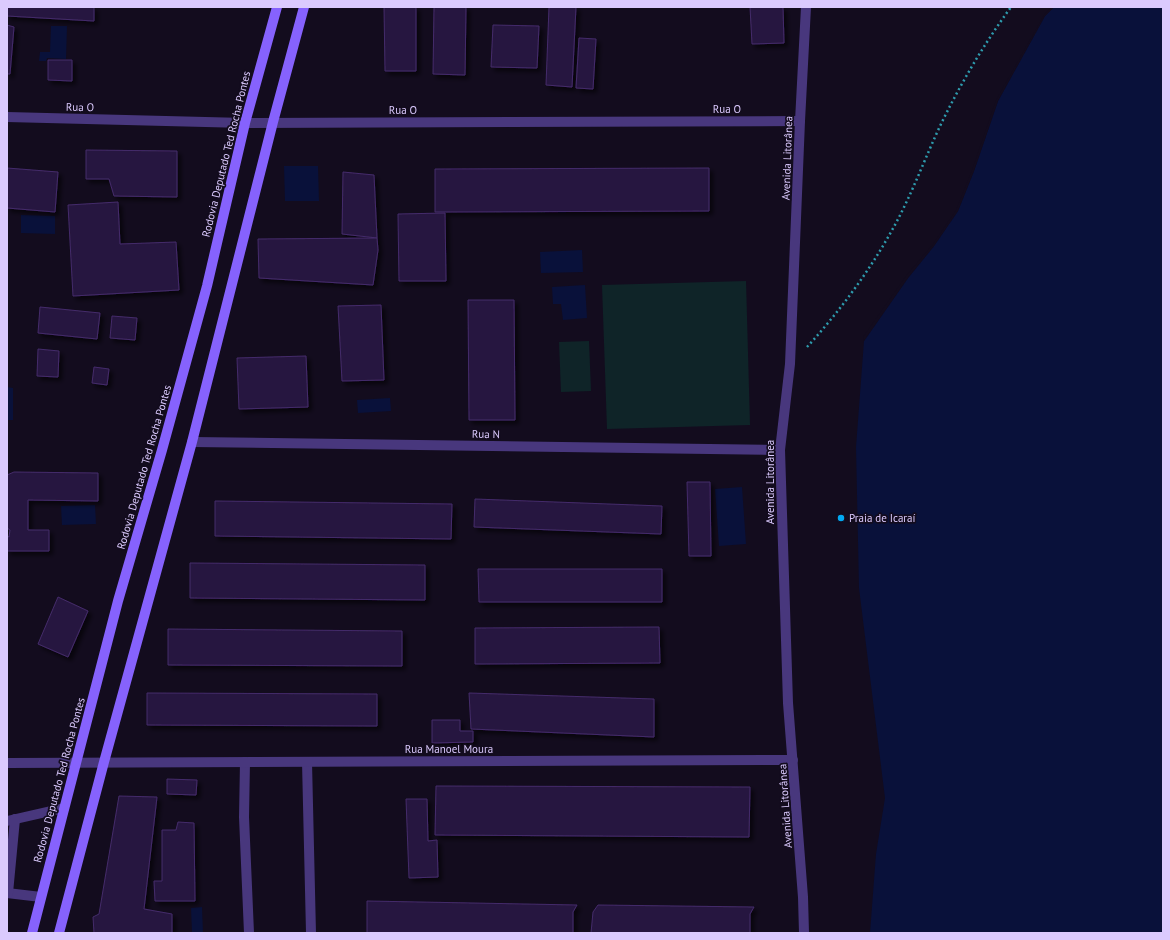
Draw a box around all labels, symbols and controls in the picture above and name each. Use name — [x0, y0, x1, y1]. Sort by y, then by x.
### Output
street label: Rodovia Deputado Ted Rocha Pontes — [199, 69, 253, 238]
street label: Rua O — [66, 100, 94, 114]
street label: Rua O — [713, 102, 741, 116]
street label: Rua O — [389, 103, 417, 117]
street label: Avenida Litorânea — [779, 116, 795, 200]
street label: Rodovia Deputado Ted Rocha Pontes — [114, 383, 174, 551]
street label: Rua N — [472, 427, 500, 441]
street label: Avenida Litorânea — [763, 440, 777, 524]
place label: Praia de Icaraí — [849, 511, 916, 525]
marker: Praia de Icaraí — [836, 513, 846, 523]
street label: Rodovia Deputado Ted Rocha Pontes — [30, 696, 88, 864]
street label: Rua Manoel Moura — [405, 742, 493, 756]
street label: Avenida Litorânea — [775, 763, 795, 849]

